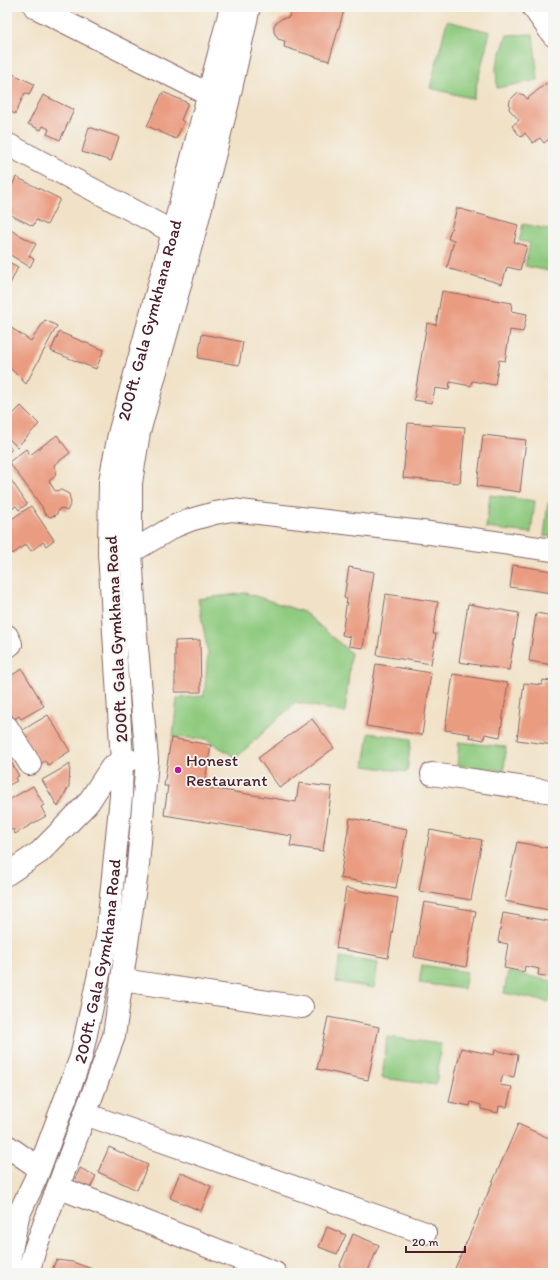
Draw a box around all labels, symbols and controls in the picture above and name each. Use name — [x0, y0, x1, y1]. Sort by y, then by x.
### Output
street label: 200ft. Gala Gymkhana Road — [113, 217, 186, 423]
street label: 200ft. Gala Gymkhana Road — [101, 534, 131, 743]
place label: Honest Restaurant — [186, 750, 268, 790]
marker: Honest Restaurant — [173, 765, 183, 775]
street label: 200ft. Gala Gymkhana Road — [70, 857, 125, 1066]
scale bar — [406, 1228, 465, 1254]
text: 20 m — [412, 1235, 439, 1249]

